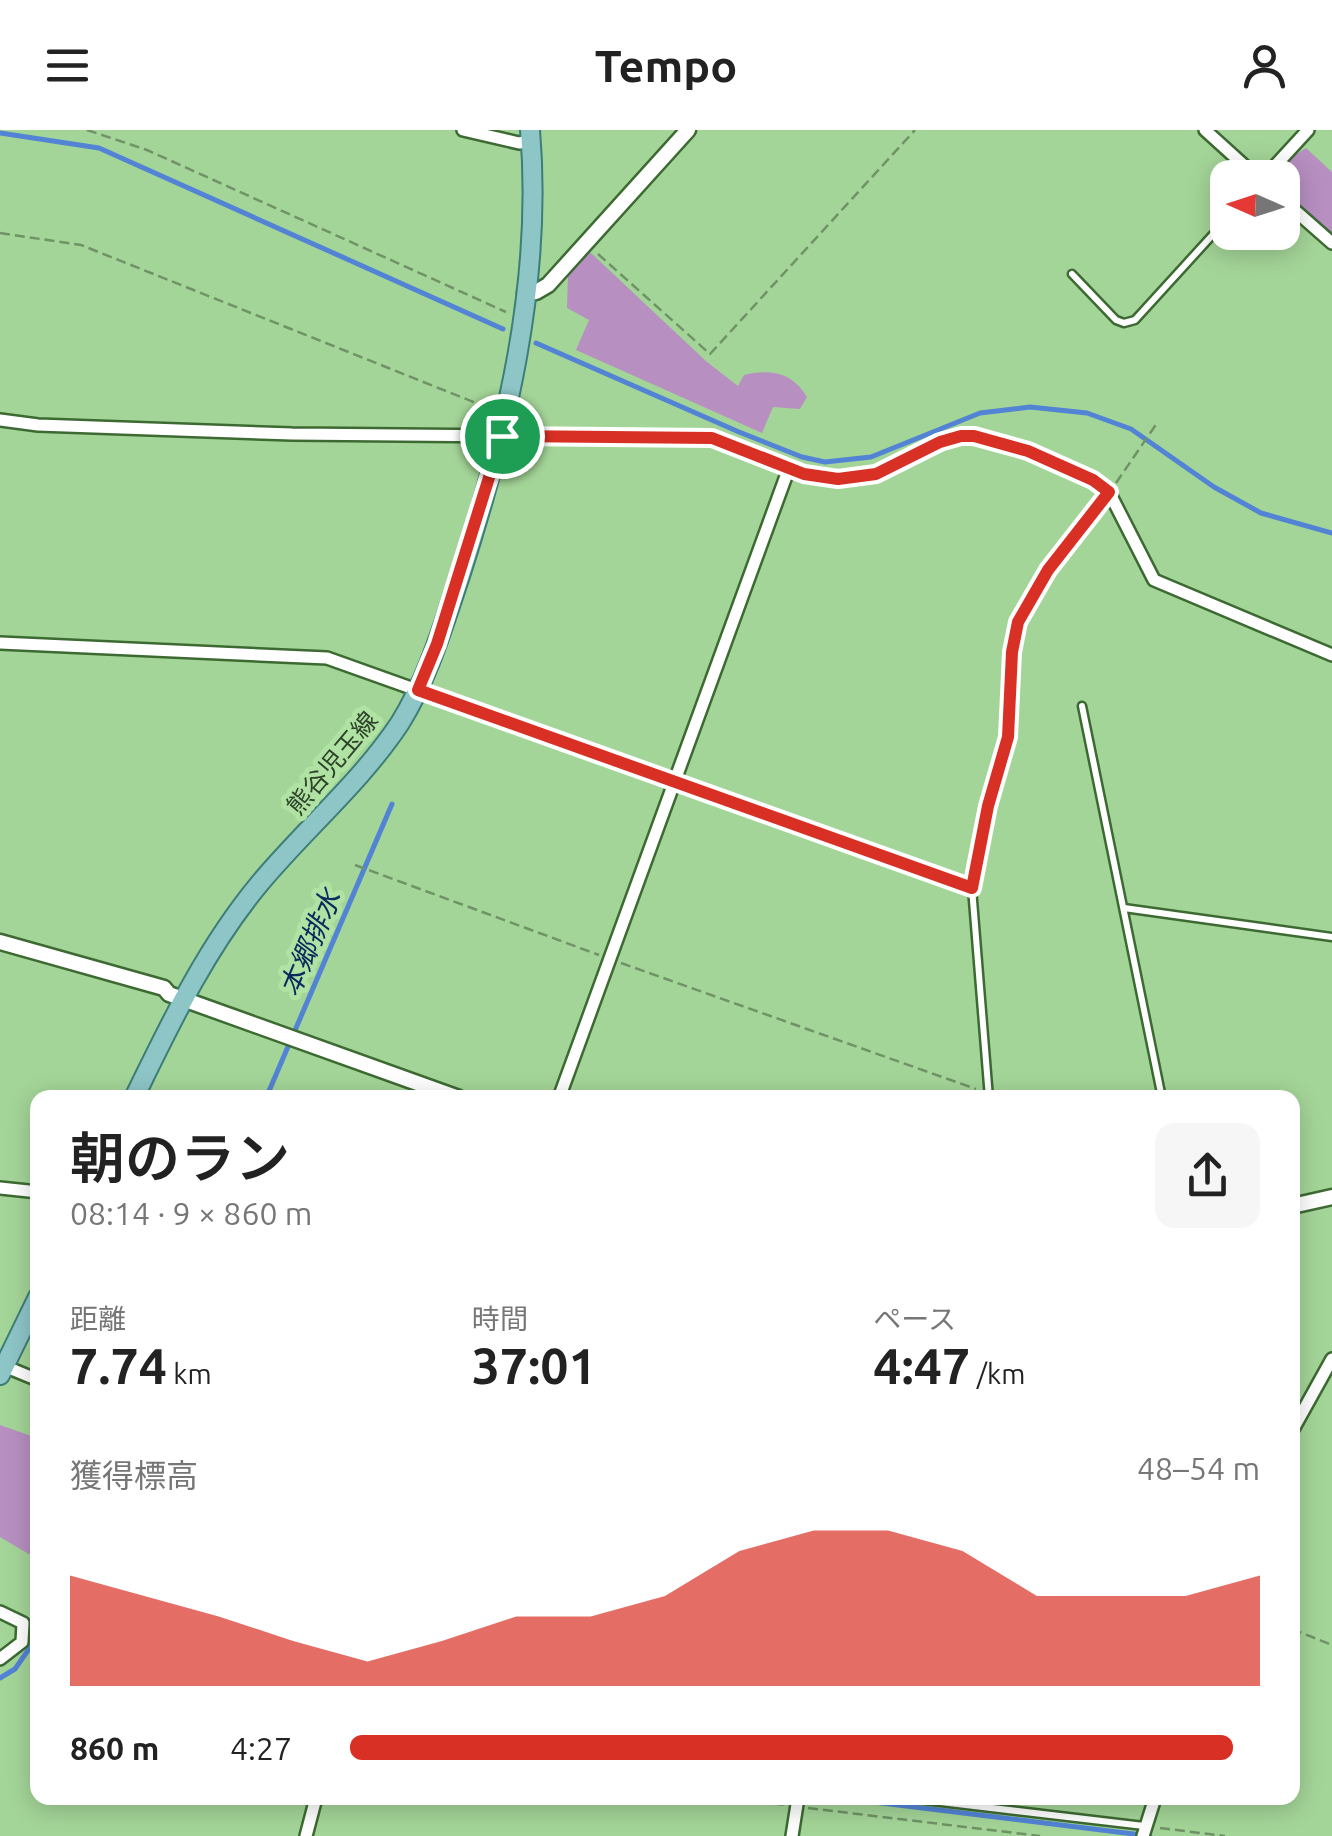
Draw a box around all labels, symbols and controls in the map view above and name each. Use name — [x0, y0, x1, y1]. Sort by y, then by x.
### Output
icon: menu — [40, 38, 95, 93]
icon: person — [1237, 38, 1292, 93]
text: Tempo — [595, 40, 737, 91]
north arrow — [1210, 160, 1300, 250]
map controls — [1210, 160, 1300, 250]
pin — [460, 394, 545, 479]
icon: arrive — [475, 409, 530, 464]
street label: 熊谷児玉線 — [281, 706, 383, 820]
water label: 本郷排水 — [273, 882, 347, 1000]
button: share — [1155, 1123, 1260, 1228]
text: 朝のラン — [70, 1127, 290, 1188]
text: 08:14 · 9 × 860 m — [70, 1195, 312, 1231]
text: 距離 — [70, 1303, 126, 1334]
text: 時間 — [472, 1303, 528, 1334]
text: ペース — [873, 1303, 956, 1334]
text: 7.74 — [70, 1337, 167, 1393]
text: 37:01 — [472, 1337, 597, 1393]
text: 4:47 — [873, 1337, 970, 1393]
text: km — [167, 1358, 212, 1389]
text: /km — [970, 1358, 1025, 1389]
text: 48–54 m — [1137, 1450, 1260, 1486]
text: 獲得標高 — [70, 1457, 198, 1493]
text: 860 m — [70, 1730, 159, 1766]
text: 4:27 — [230, 1730, 292, 1766]

